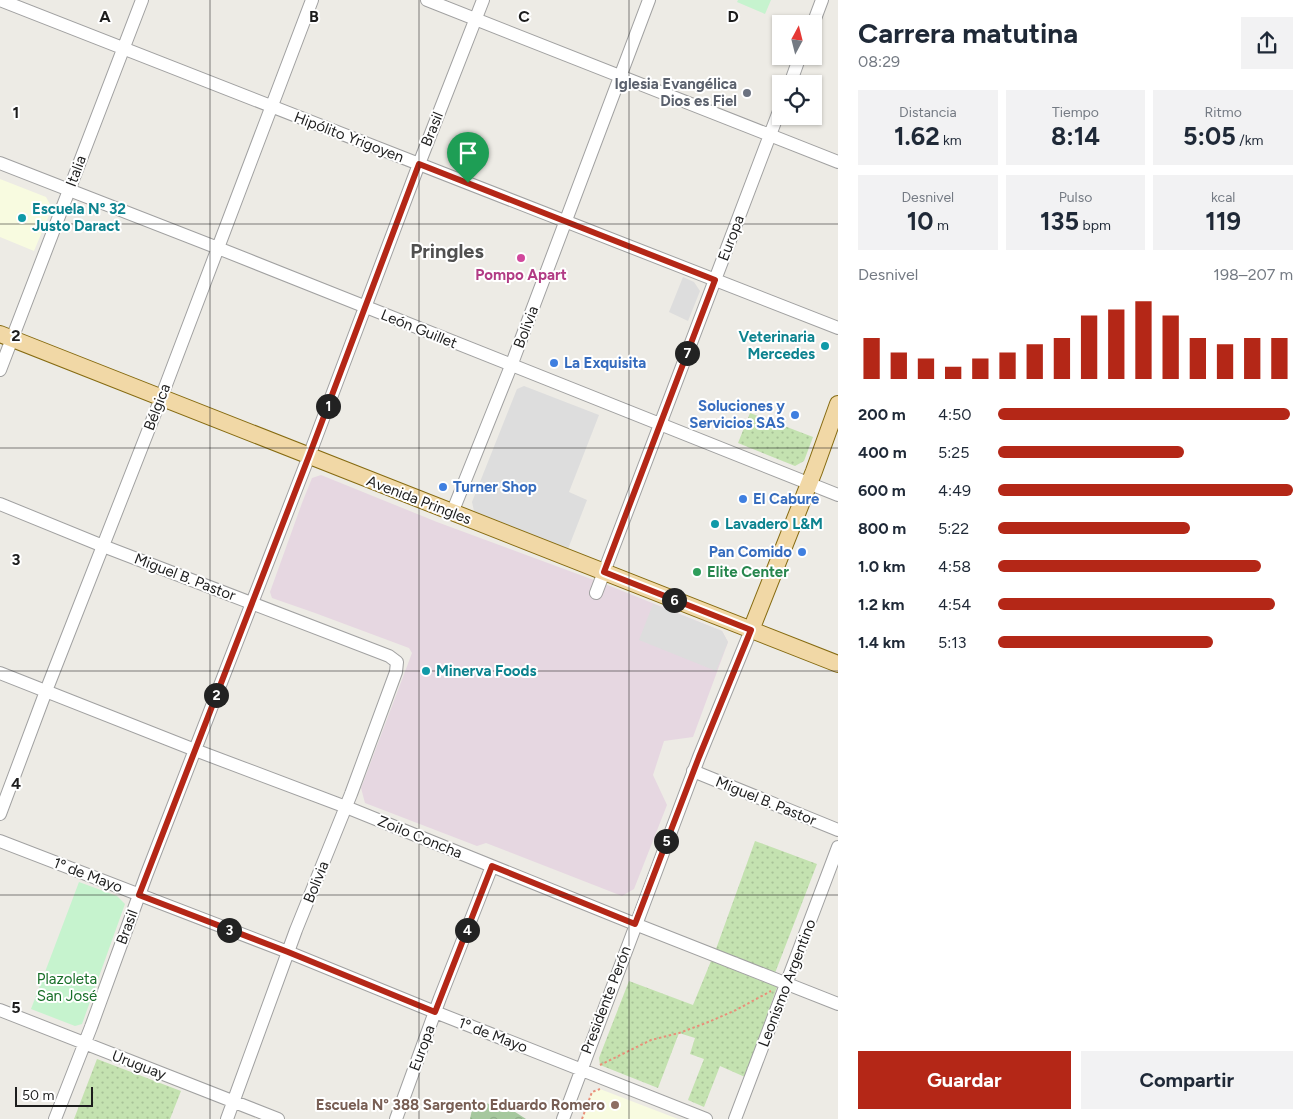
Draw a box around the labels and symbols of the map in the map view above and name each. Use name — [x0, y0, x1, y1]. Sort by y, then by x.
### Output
text: A — [99, 7, 111, 26]
text: B — [309, 7, 319, 26]
text: C — [518, 7, 530, 26]
text: D — [727, 7, 739, 26]
north arrow — [772, 15, 822, 65]
place label: Iglesia Evangélica Dios es Fiel — [615, 75, 737, 110]
marker: Iglesia Evangélica Dios es Fiel — [741, 87, 753, 99]
text: 1 — [13, 103, 19, 122]
street label: Hipólito Yrigoyen — [292, 108, 406, 166]
street label: Brasil — [417, 109, 447, 149]
pin — [447, 132, 489, 183]
street label: Italia — [62, 153, 90, 189]
place label: Escuela N° 32 Justo Daract — [32, 200, 126, 235]
marker: Escuela N° 32 Justo Daract — [16, 212, 28, 224]
street label: Europa — [714, 213, 748, 263]
district label: Pringles — [410, 239, 484, 263]
marker: Pompo Apart — [515, 252, 527, 264]
place label: Pompo Apart — [475, 266, 567, 284]
street label: Bolivia — [510, 303, 542, 351]
street label: León Guillet — [378, 306, 460, 353]
text: 2 — [11, 326, 21, 345]
place label: Veterinaria Mercedes — [739, 328, 815, 363]
pin: 7 — [674, 340, 700, 366]
marker: Veterinaria Mercedes — [819, 340, 831, 352]
place label: La Exquisita — [564, 354, 646, 372]
marker: La Exquisita — [548, 357, 560, 369]
street label: Bélgica — [140, 381, 174, 433]
pin: 1 — [316, 394, 340, 418]
place label: Soluciones y Servicios SAS — [689, 397, 785, 432]
marker: Soluciones y Servicios SAS — [789, 409, 801, 421]
street label: Avenida Pringles — [364, 472, 474, 528]
place label: Turner Shop — [453, 478, 537, 496]
marker: Turner Shop — [437, 481, 449, 493]
place label: El Cabure — [753, 490, 820, 508]
marker: El Cabure — [737, 493, 749, 505]
place label: Lavadero L&M — [725, 515, 823, 533]
marker: Lavadero L&M — [709, 518, 721, 530]
place label: Pan Comido — [709, 543, 792, 561]
marker: Pan Comido — [796, 546, 808, 558]
street label: Miguel B. Pastor — [132, 549, 238, 605]
text: 3 — [12, 550, 21, 569]
place label: Elite Center — [707, 563, 789, 581]
marker: Elite Center — [691, 566, 703, 578]
pin: 6 — [662, 588, 686, 612]
place label: Minerva Foods — [436, 662, 537, 680]
marker: Minerva Foods — [420, 665, 432, 677]
pin: 2 — [204, 682, 228, 708]
street label: Miguel B. Pastor — [713, 773, 819, 829]
text: 4 — [11, 774, 21, 793]
street label: Zoilo Concha — [375, 812, 465, 862]
pin: 5 — [654, 828, 678, 854]
street label: 1º de Mayo — [51, 854, 125, 897]
street label: Bolivia — [299, 858, 333, 906]
street label: Brasil — [112, 907, 142, 947]
street label: Leonismo Argentino — [754, 916, 820, 1049]
pin: 3 — [216, 918, 242, 942]
pin: 4 — [454, 918, 480, 942]
street label: Presidente Perón — [577, 944, 635, 1056]
park label: Plazoleta San José — [37, 970, 97, 1005]
text: 5 — [11, 998, 21, 1017]
street label: 1º de Mayo — [456, 1014, 530, 1057]
street label: Europa — [405, 1023, 439, 1073]
street label: Uruguay — [109, 1046, 169, 1084]
scale bar — [15, 1084, 92, 1107]
place label: Escuela N° 388 Sargento Eduardo Romero — [316, 1096, 605, 1114]
marker: Escuela N° 388 Sargento Eduardo Romero — [609, 1099, 621, 1111]

